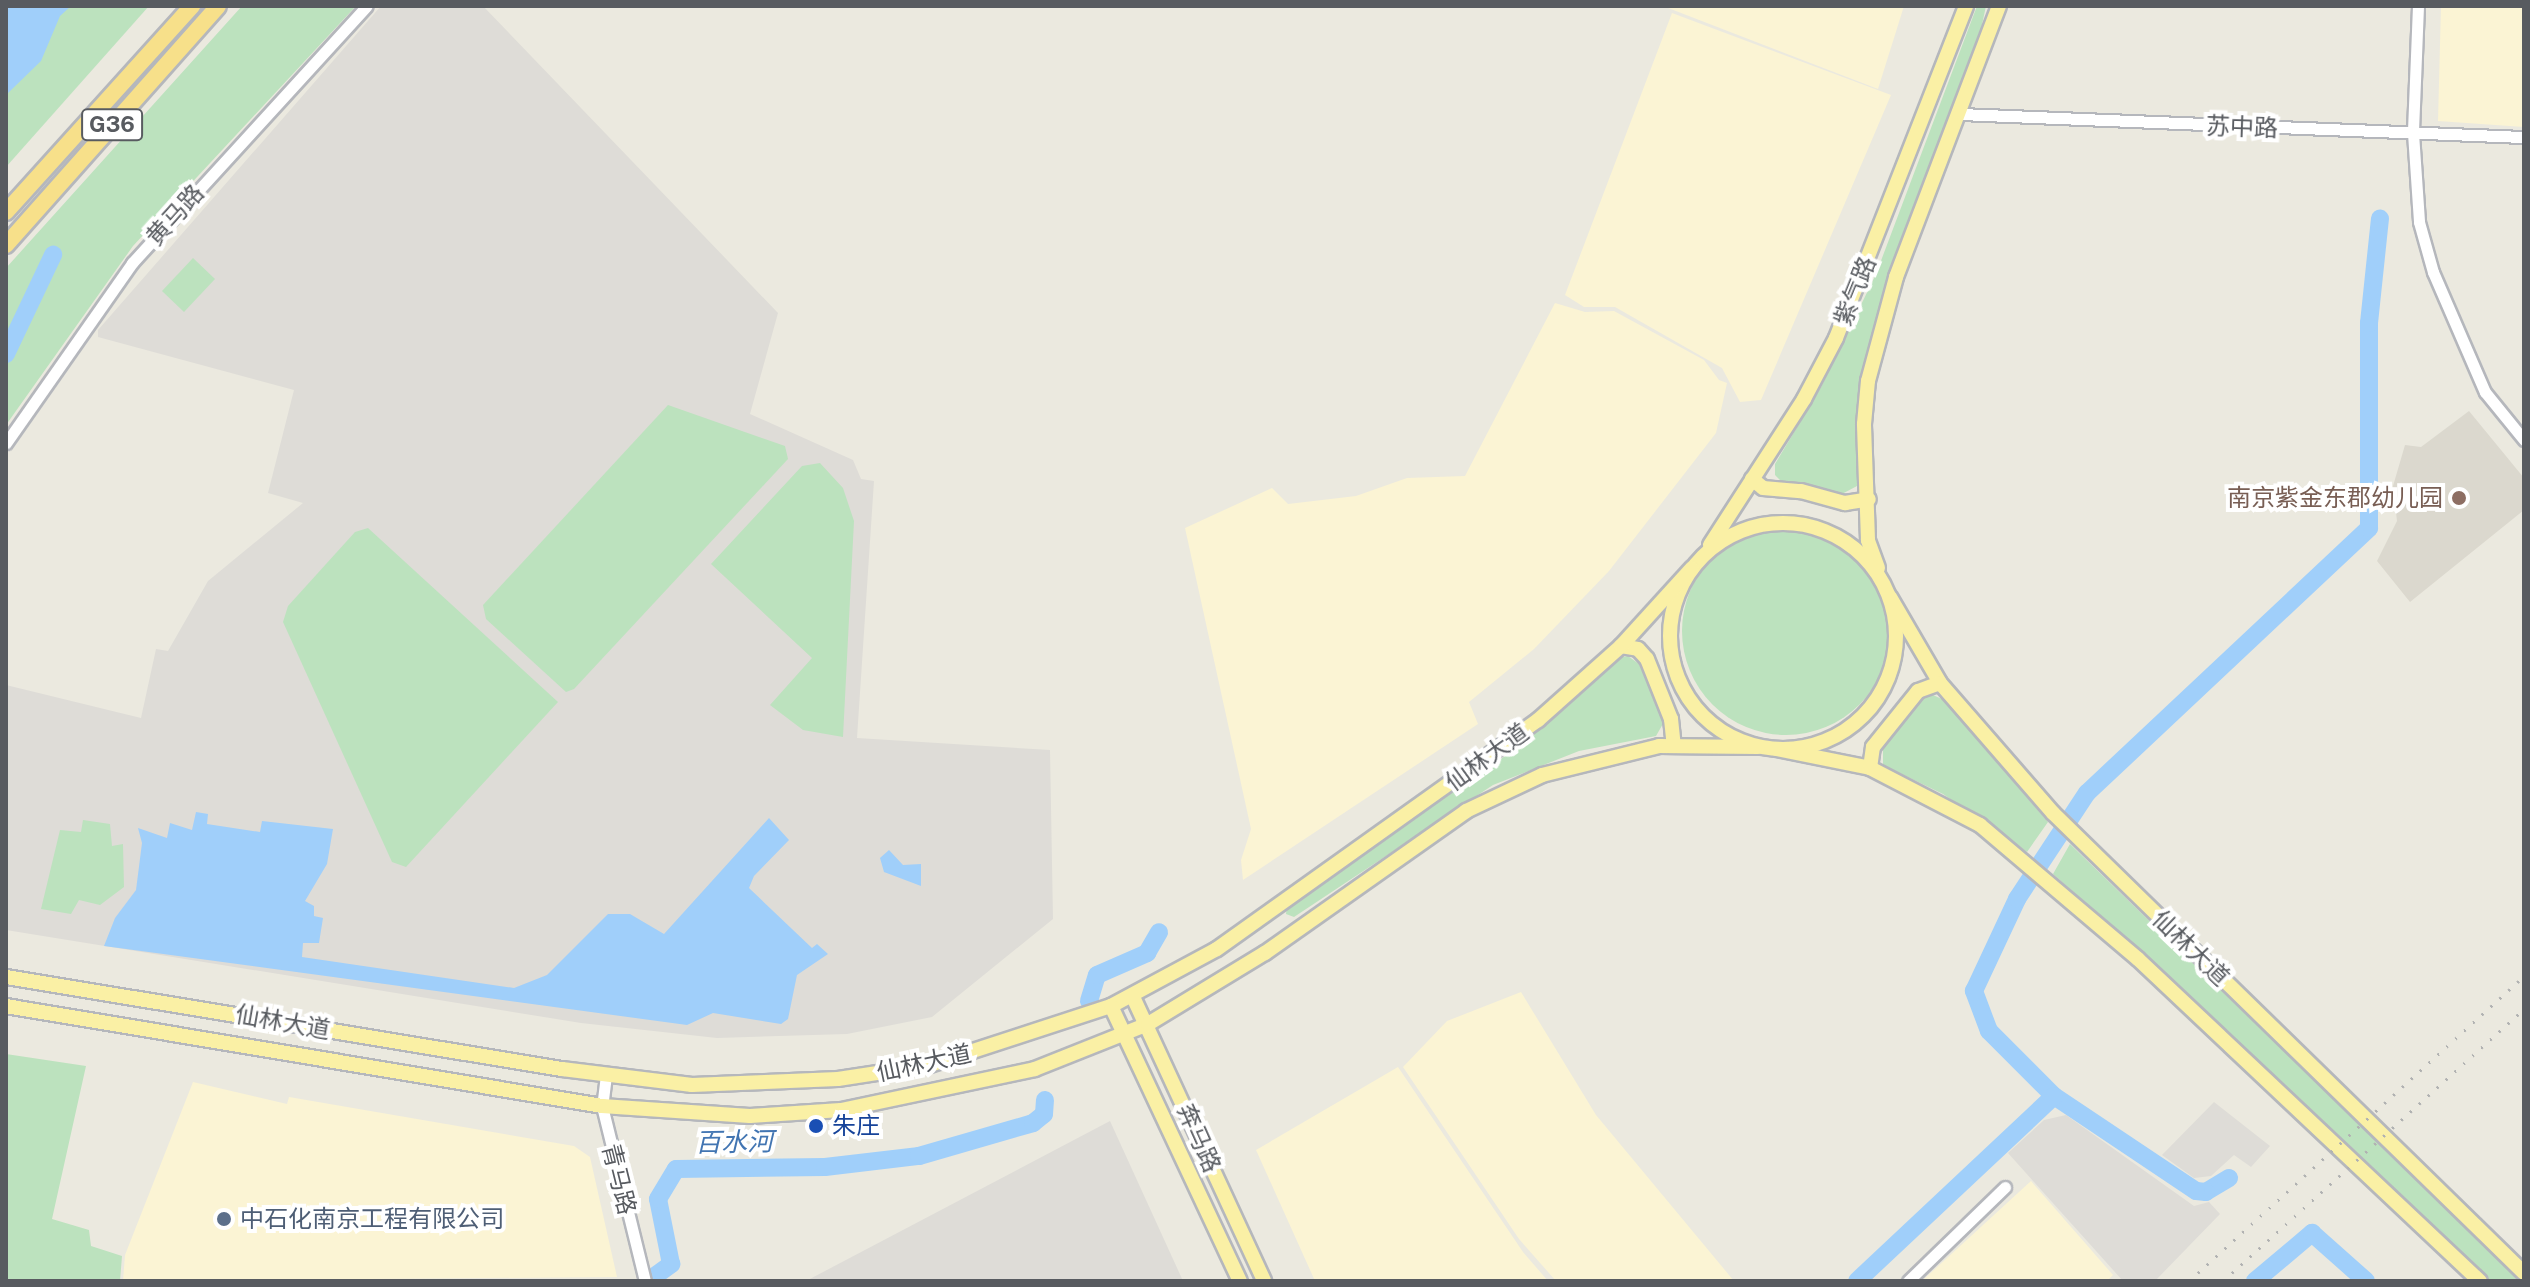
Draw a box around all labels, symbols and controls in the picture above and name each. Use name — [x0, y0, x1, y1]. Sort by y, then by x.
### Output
road number: G36 — [80, 107, 144, 143]
street label: 苏中路 — [2206, 111, 2278, 143]
street label: 黄马路 — [140, 179, 210, 251]
street label: 紫气路 — [1828, 252, 1882, 330]
place label: 南京紫金东郡幼儿园 — [2227, 484, 2443, 512]
marker: 南京紫金东郡幼儿园 — [2450, 489, 2468, 507]
street label: 仙林大道 — [1440, 717, 1534, 797]
street label: 仙林大道 — [2146, 904, 2236, 992]
street label: 仙林大道 — [233, 999, 333, 1045]
street label: 仙林大道 — [874, 1039, 974, 1087]
street label: 奔马路 — [1171, 1099, 1227, 1177]
place label: 朱庄 — [832, 1112, 880, 1140]
marker: 朱庄 — [807, 1117, 825, 1135]
water label: 百水河 — [695, 1126, 773, 1158]
street label: 青马路 — [596, 1141, 642, 1217]
place label: 中石化南京工程有限公司 — [240, 1205, 504, 1233]
marker: 中石化南京工程有限公司 — [215, 1210, 233, 1228]

